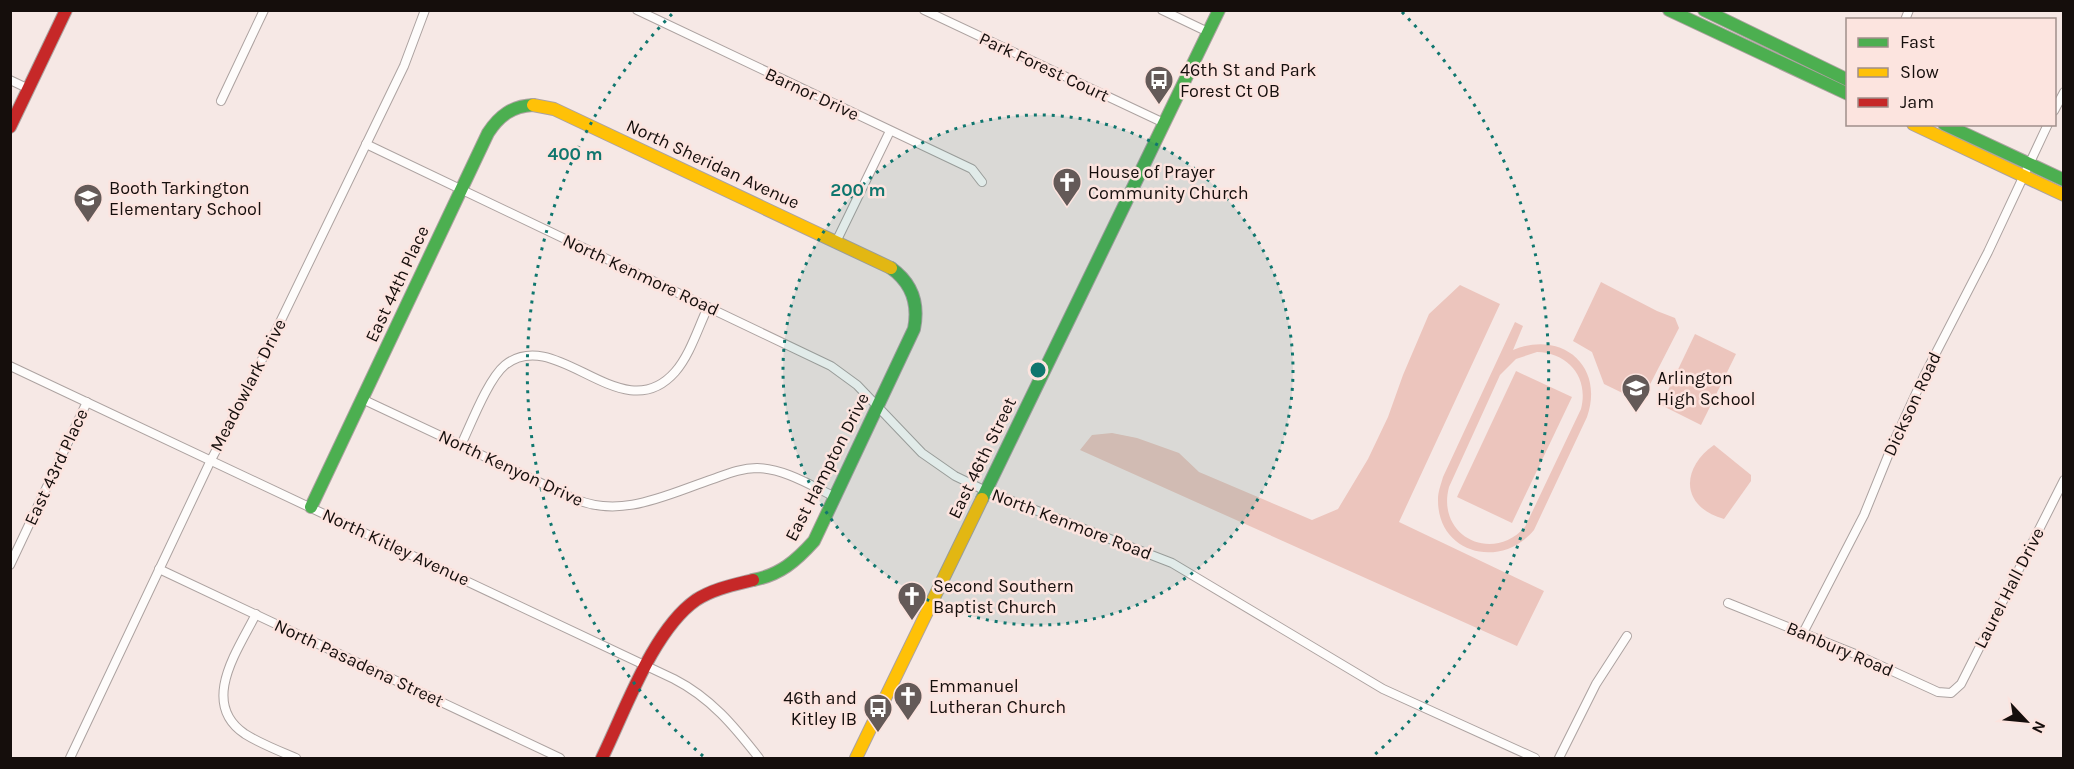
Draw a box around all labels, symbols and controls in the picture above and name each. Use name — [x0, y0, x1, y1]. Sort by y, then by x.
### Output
legend — [1846, 18, 2056, 126]
street label: Park Forest Court — [976, 27, 1113, 107]
text: Fast — [1900, 31, 1935, 53]
place label: 46th St and Park Forest Ct OB — [1180, 59, 1316, 102]
text: Slow — [1900, 61, 1939, 83]
street label: Barnor Drive — [762, 63, 862, 125]
bus stop icon: 46th St and Park Forest Ct OB — [1143, 64, 1175, 106]
text: Jam — [1900, 91, 1934, 113]
street label: North Sheridan Avenue — [623, 114, 803, 214]
text: 400 m — [547, 143, 603, 165]
place label: House of Prayer Community Church — [1088, 161, 1249, 204]
church icon: House of Prayer Community Church — [1051, 166, 1083, 208]
place label: Booth Tarkington Elementary School — [109, 177, 262, 220]
text: 200 m — [830, 179, 886, 201]
school or university icon: Booth Tarkington Elementary School — [72, 182, 104, 224]
street label: East 44th Place — [360, 222, 434, 346]
street label: North Kenmore Road — [559, 229, 723, 321]
street label: Meadowlark Drive — [205, 315, 291, 455]
street label: Dickson Road — [1878, 348, 1946, 460]
centre of rings — [1028, 360, 1048, 380]
place label: Arlington High School — [1657, 367, 1755, 410]
school or university icon: Arlington High School — [1620, 372, 1652, 414]
street label: East Hampton Drive — [780, 389, 874, 545]
street label: East 46th Street — [943, 394, 1021, 522]
street label: East 43rd Place — [19, 405, 93, 529]
street label: North Kenyon Drive — [435, 425, 587, 511]
street label: North Kenmore Road — [989, 483, 1155, 565]
street label: North Kitley Avenue — [319, 503, 473, 591]
street label: Laurel Hall Drive — [1969, 524, 2049, 652]
place label: Second Southern Baptist Church — [933, 575, 1074, 618]
church icon: Second Southern Baptist Church — [896, 580, 928, 622]
street label: North Pasadena Street — [271, 614, 447, 712]
street label: Banbury Road — [1783, 617, 1897, 681]
place label: Emmanuel Lutheran Church — [929, 675, 1066, 718]
church icon: Emmanuel Lutheran Church — [892, 680, 924, 722]
place label: 46th and Kitley IB — [783, 687, 857, 730]
north arrow — [1996, 691, 2056, 751]
bus stop icon: 46th and Kitley IB — [862, 692, 894, 734]
text: N — [2028, 718, 2050, 737]

